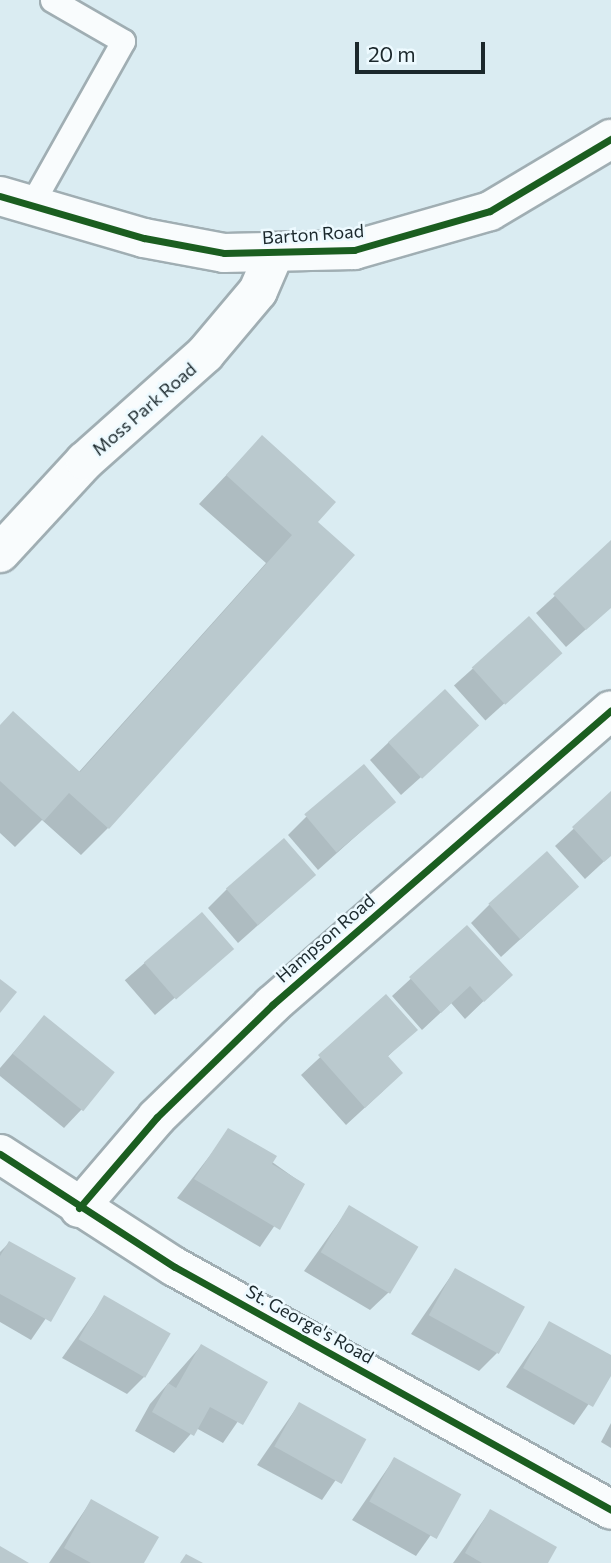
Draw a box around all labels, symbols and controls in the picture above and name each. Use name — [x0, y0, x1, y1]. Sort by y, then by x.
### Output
scale bar — [359, 28, 489, 72]
text: 20 m — [368, 41, 416, 66]
street label: Barton Road — [261, 220, 365, 248]
street label: Moss Park Road — [88, 358, 200, 460]
street label: Hampson Road — [271, 889, 379, 987]
street label: St. George's Road — [242, 1280, 378, 1368]

